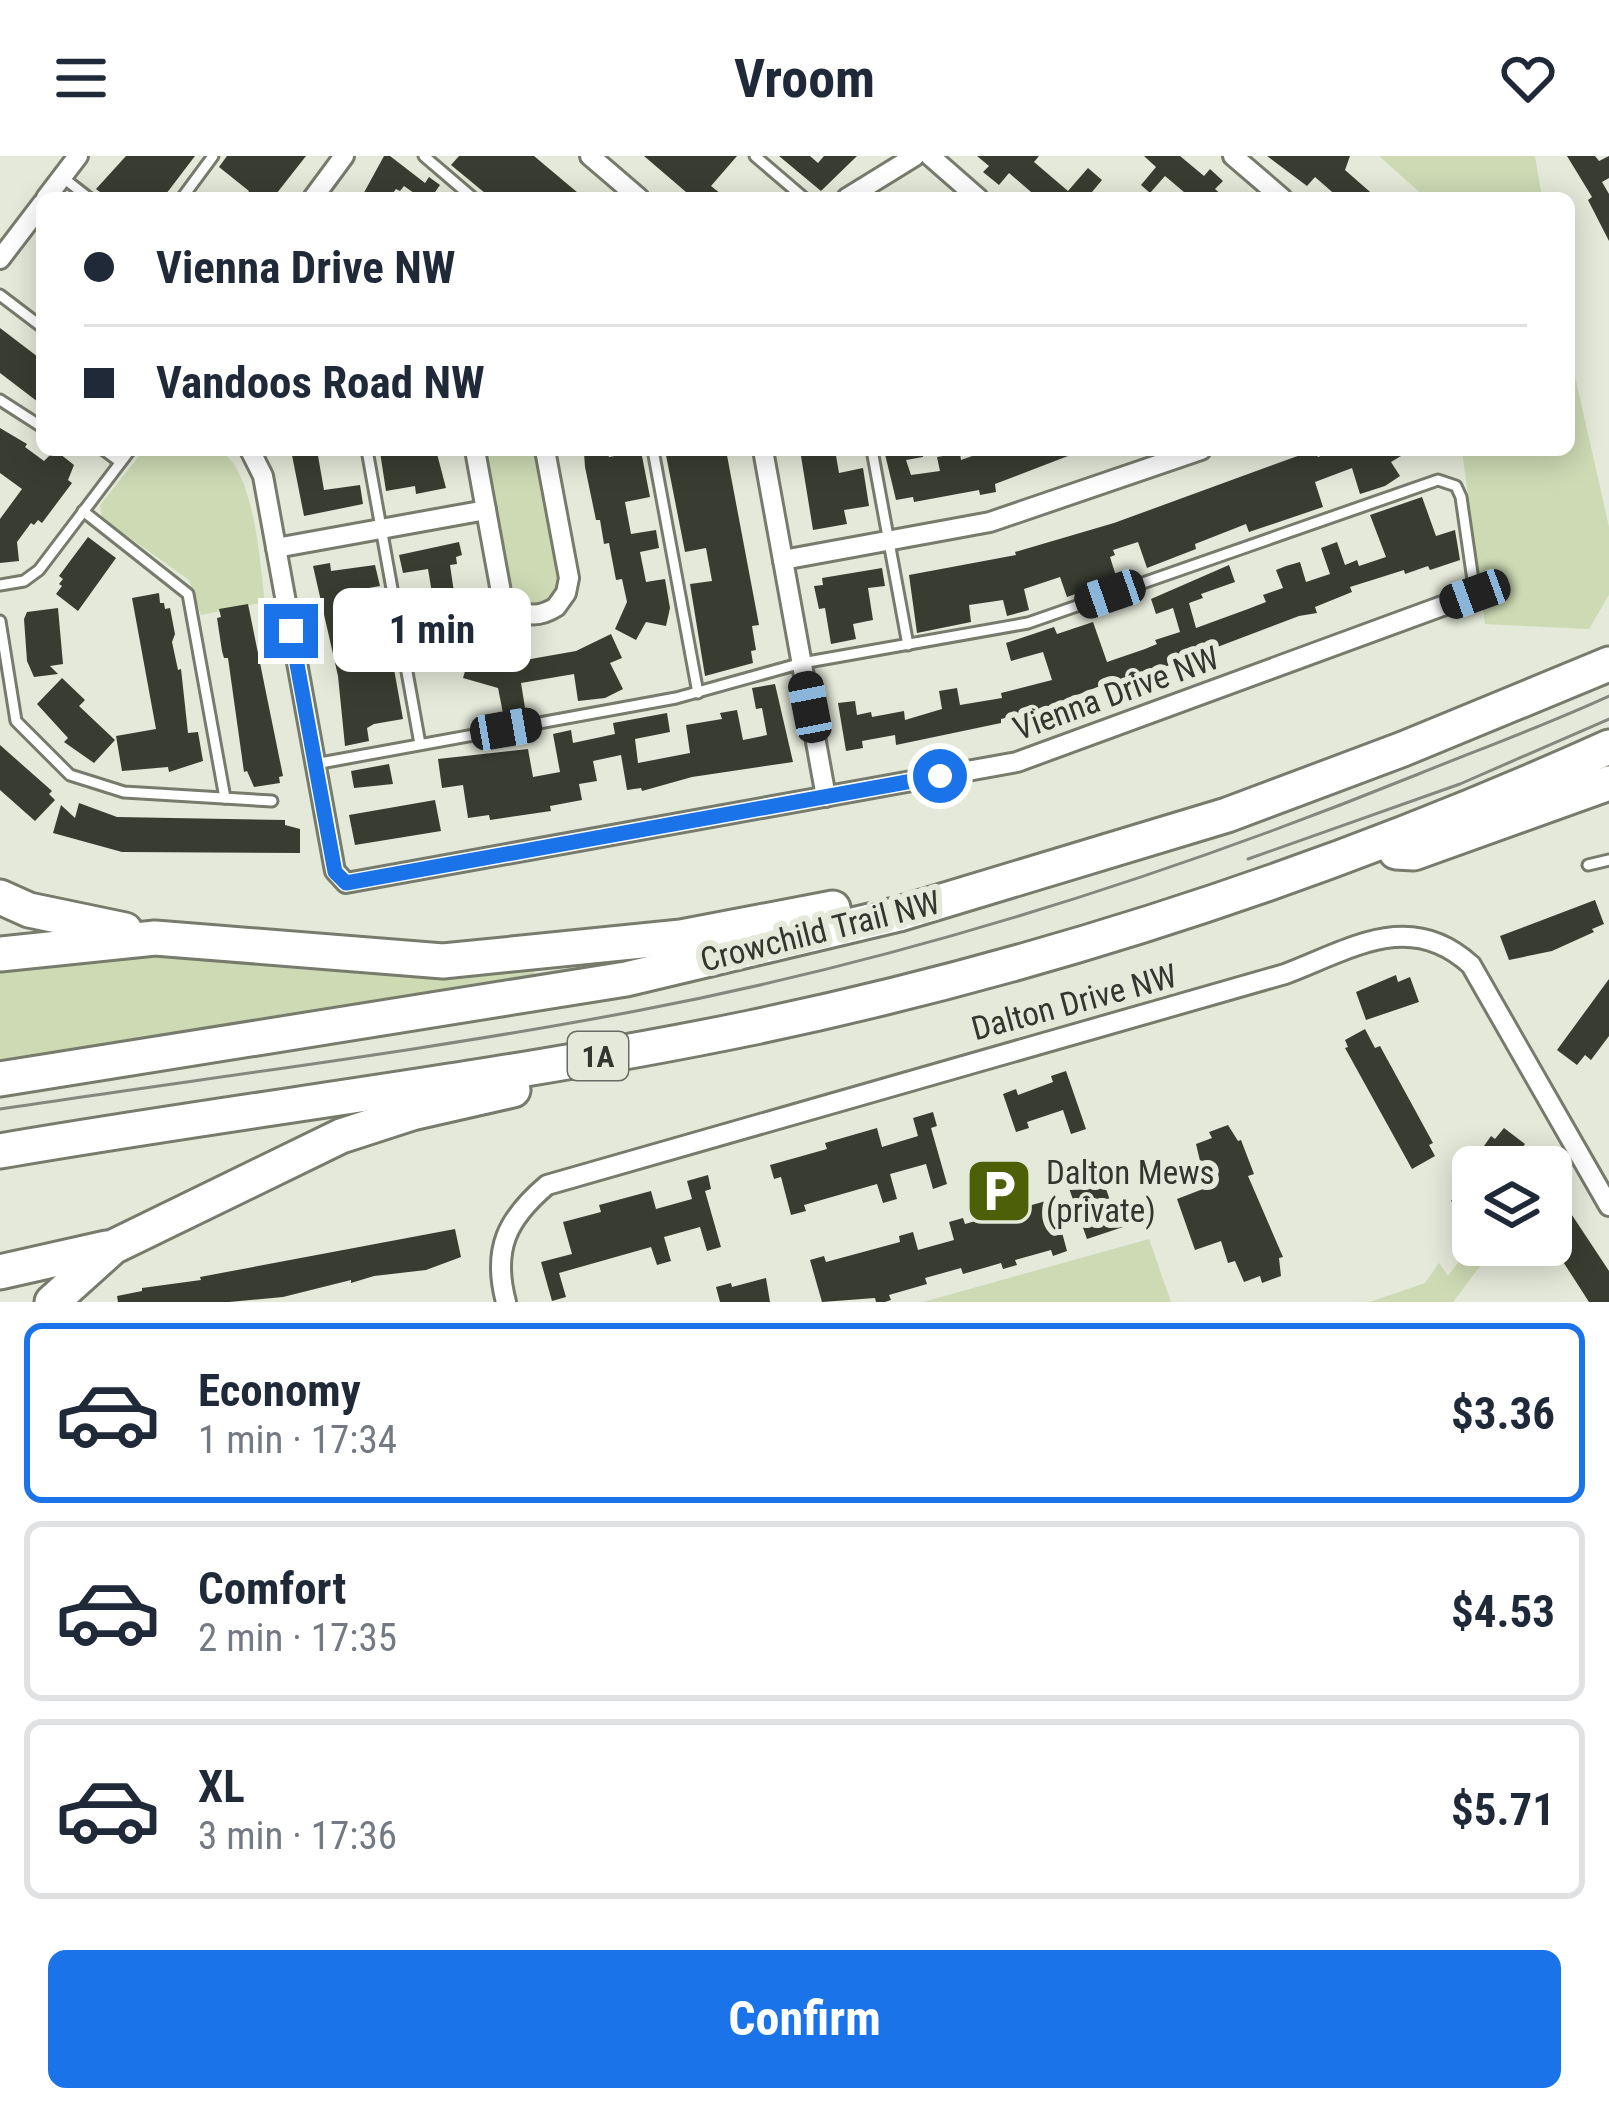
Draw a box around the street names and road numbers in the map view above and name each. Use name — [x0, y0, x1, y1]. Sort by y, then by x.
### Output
street label: Vienna Drive NW — [1008, 638, 1224, 748]
street label: Crowchild Trail NW — [696, 882, 944, 980]
street label: Dalton Drive NW — [967, 956, 1181, 1048]
road number: 1A — [568, 1032, 628, 1080]

